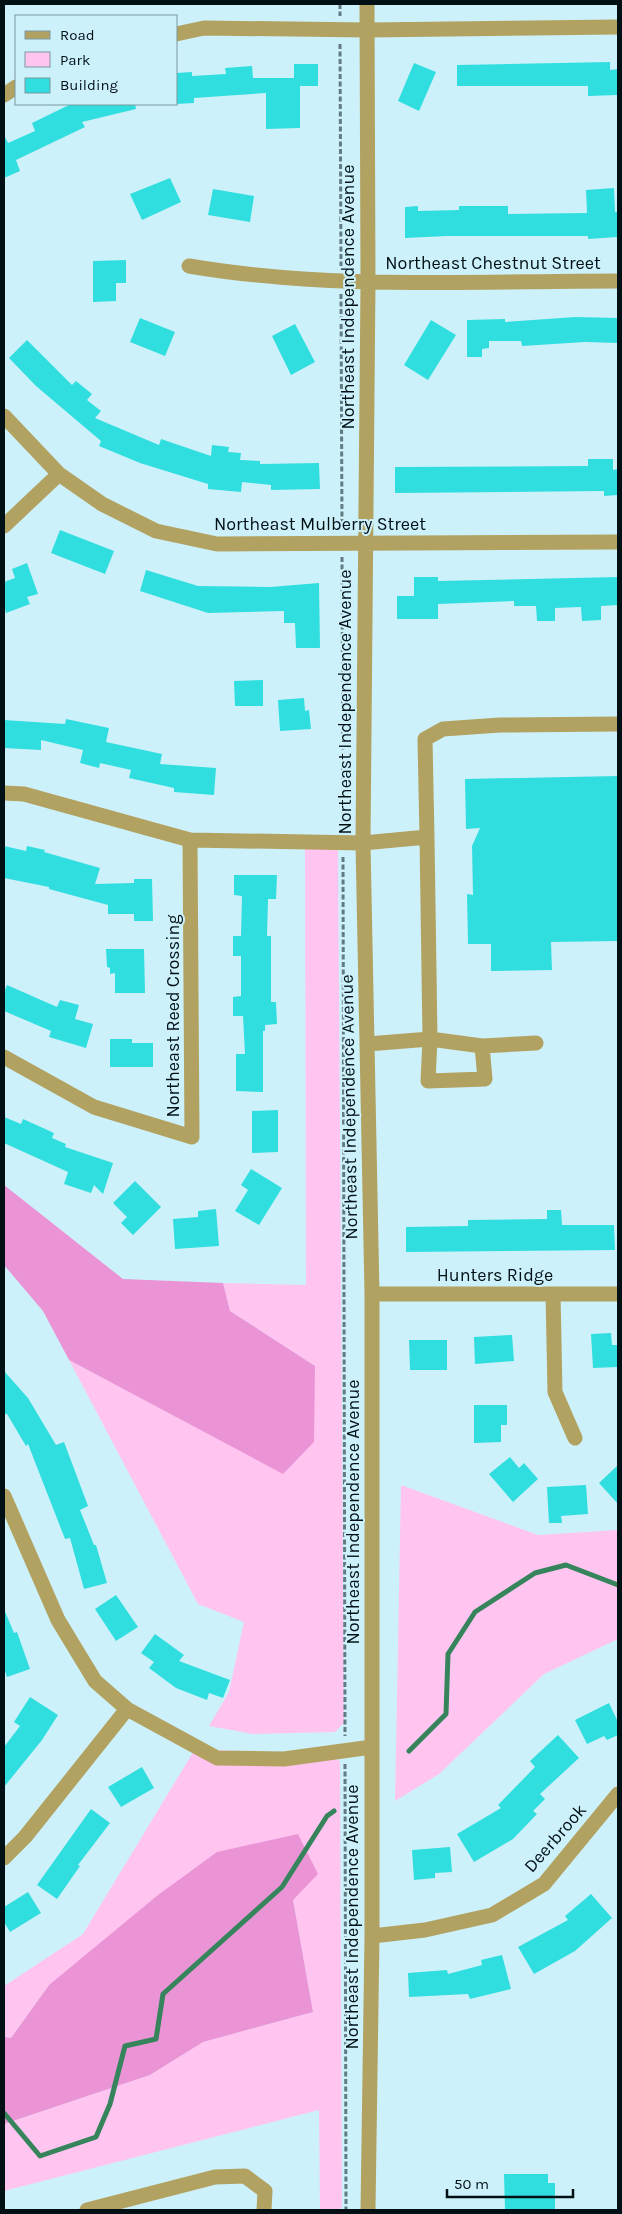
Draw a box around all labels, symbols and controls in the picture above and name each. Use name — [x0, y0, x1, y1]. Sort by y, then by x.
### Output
legend — [15, 15, 178, 105]
text: Road — [60, 26, 95, 44]
text: Park — [60, 51, 90, 69]
text: Building — [60, 76, 118, 94]
street label: Northeast Independence Avenue — [337, 164, 359, 430]
street label: Northeast Chestnut Street — [385, 252, 601, 274]
street label: Northeast Mulberry Street — [214, 513, 426, 535]
street label: Northeast Independence Avenue — [334, 569, 356, 835]
street label: Northeast Reed Crossing — [162, 914, 184, 1118]
street label: Northeast Independence Avenue — [336, 974, 362, 1240]
street label: Hunters Ridge — [437, 1264, 553, 1286]
street label: Northeast Independence Avenue — [342, 1379, 364, 1645]
street label: Northeast Independence Avenue — [341, 1784, 363, 2050]
street label: Deerbrook — [519, 1799, 591, 1877]
scale bar — [447, 2166, 573, 2198]
text: 50 m — [454, 2175, 489, 2193]

